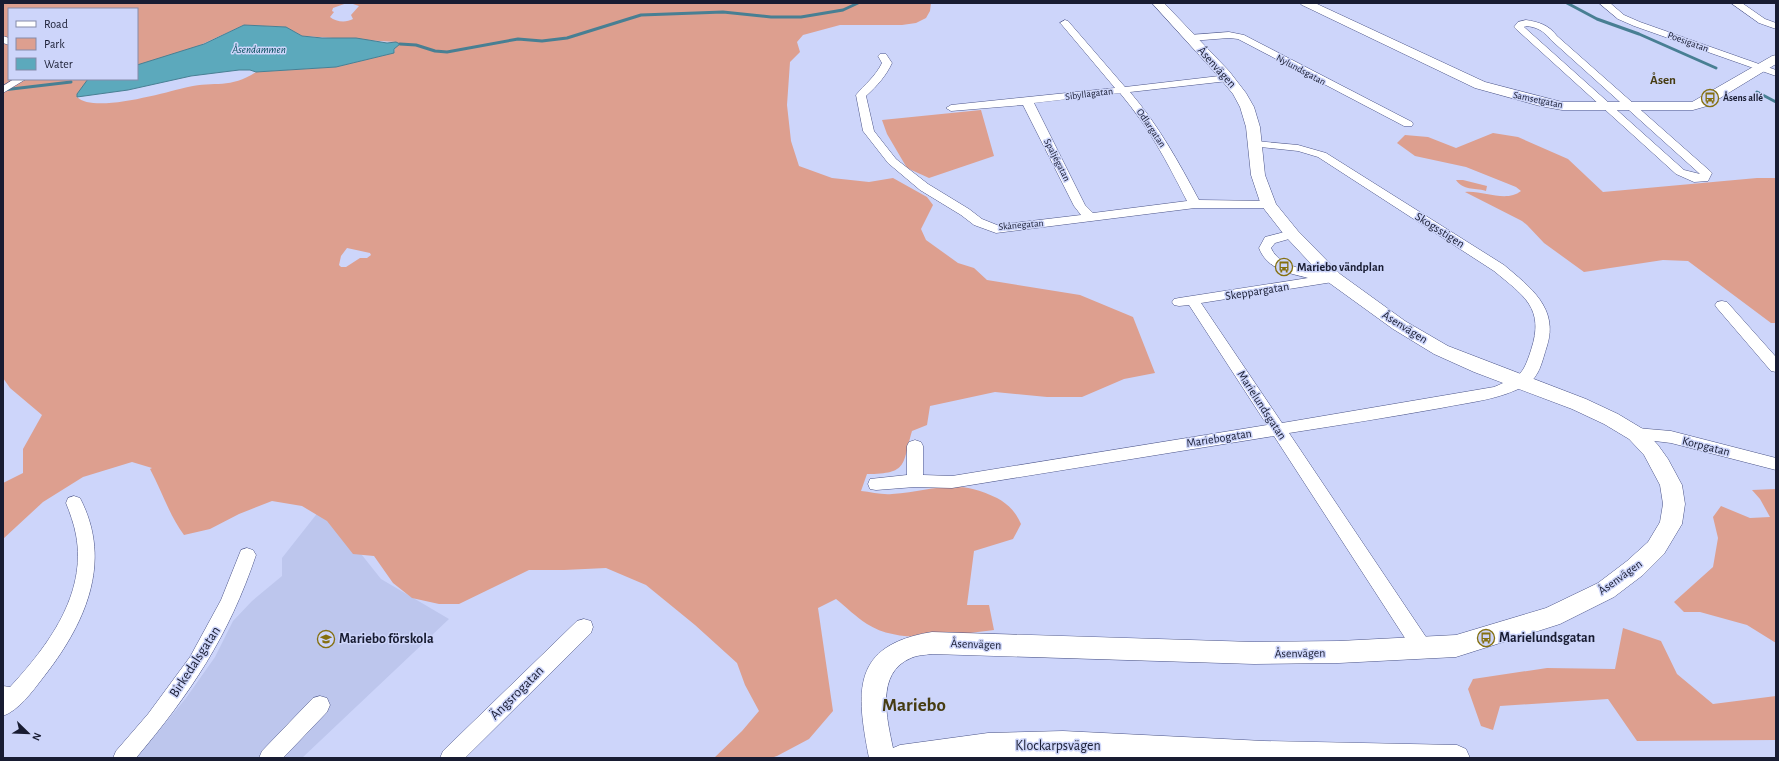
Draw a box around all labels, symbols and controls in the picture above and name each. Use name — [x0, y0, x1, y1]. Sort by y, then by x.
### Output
legend — [8, 8, 138, 80]
text: Road — [44, 18, 68, 30]
street label: Poesigatan — [1666, 30, 1710, 54]
text: Park — [44, 38, 65, 50]
water label: Åsendammen — [231, 43, 286, 55]
street label: Åsenvägen — [1196, 43, 1240, 90]
street label: Nylundsgatan — [1275, 53, 1327, 87]
text: Water — [44, 58, 73, 70]
district label: Åsen — [1650, 72, 1676, 87]
street label: Sibyllagatan — [1064, 86, 1114, 102]
bus stop icon: Åsens allé — [1700, 88, 1720, 108]
street label: Samsetgatan — [1512, 90, 1564, 110]
place label: Åsens allé — [1723, 91, 1763, 103]
street label: Odlargatan — [1135, 107, 1167, 149]
street label: Spaljégatan — [1042, 137, 1072, 183]
street label: Skogsstigen — [1413, 210, 1467, 250]
street label: Skånegatan — [998, 218, 1044, 232]
bus stop icon: Mariebo vändplan — [1274, 257, 1294, 277]
place label: Mariebo vändplan — [1297, 261, 1384, 273]
street label: Skeppargatan — [1224, 280, 1290, 302]
street label: Åsenvägen — [1380, 307, 1431, 346]
street label: Marielundsgatan — [1235, 368, 1289, 442]
street label: Mariebogatan — [1186, 427, 1252, 449]
street label: Korpgatan — [1681, 434, 1731, 458]
street label: Åsenvägen — [1595, 556, 1644, 597]
street label: Birkedalsgatan — [167, 624, 223, 700]
bus stop icon: Marielundsgatan — [1476, 628, 1496, 648]
school or university icon: Mariebo förskola — [316, 629, 336, 649]
place label: Marielundsgatan — [1499, 631, 1595, 645]
place label: Mariebo förskola — [339, 632, 434, 646]
street label: Åsenvägen — [950, 635, 1002, 651]
street label: Åsenvägen — [1274, 645, 1326, 659]
street label: Ängsrogatan — [486, 662, 547, 723]
district label: Mariebo — [882, 696, 946, 715]
north arrow — [8, 713, 48, 753]
text: N — [30, 731, 43, 742]
street label: Klockarpsvägen — [1015, 739, 1101, 753]

